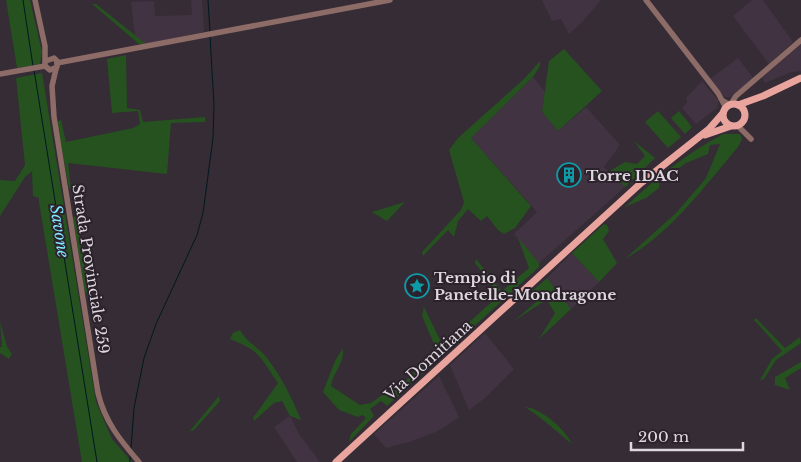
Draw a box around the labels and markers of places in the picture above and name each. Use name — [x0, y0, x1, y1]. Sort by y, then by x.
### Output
building icon: Torre IDAC — [556, 162, 582, 188]
place label: Torre IDAC — [586, 166, 679, 185]
place label: Tempio di Panetelle-Mondragone — [434, 268, 616, 304]
place icon: Tempio di Panetelle-Mondragone — [404, 273, 430, 299]

